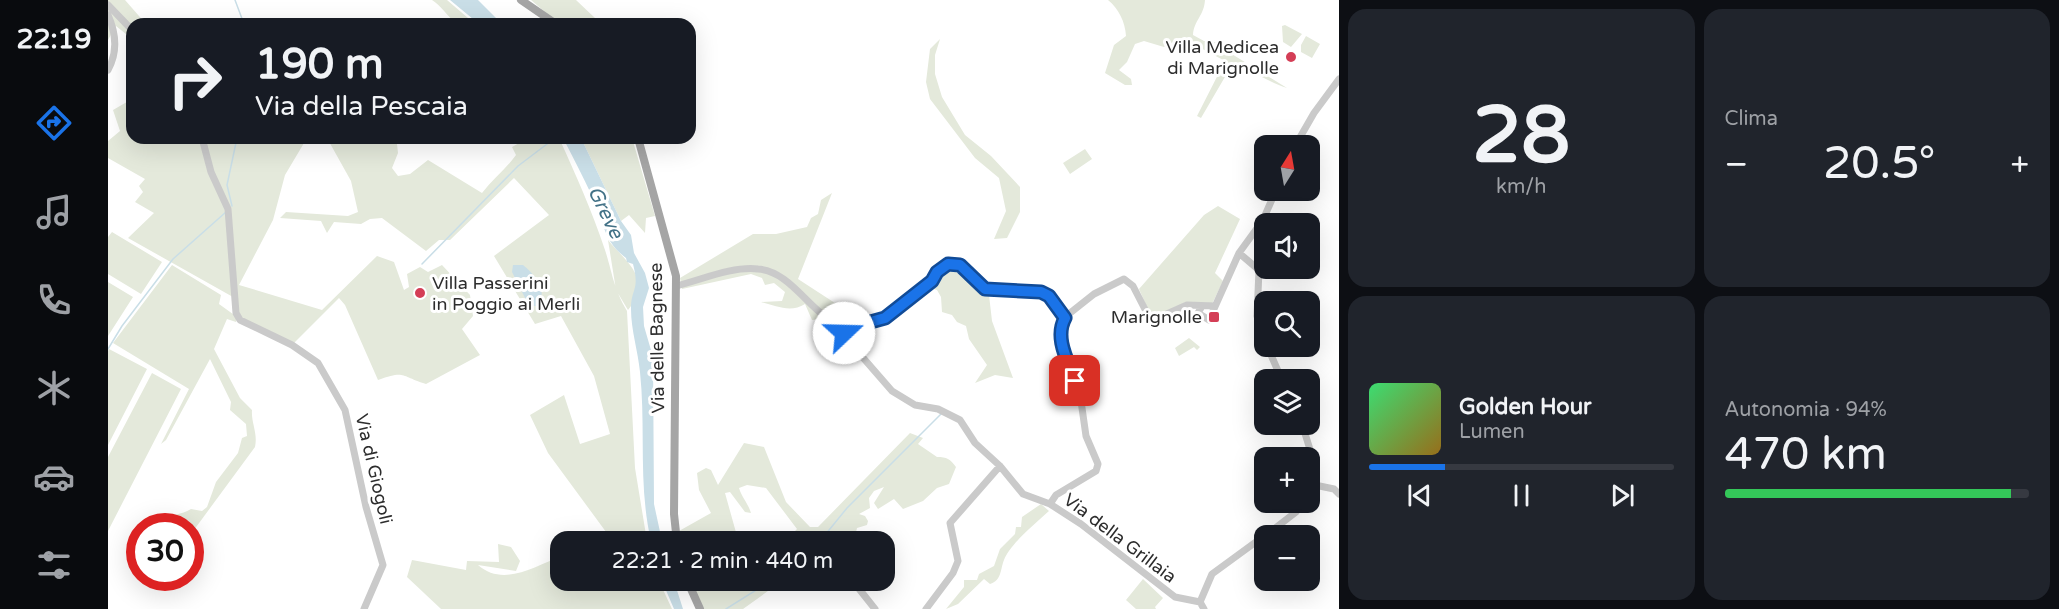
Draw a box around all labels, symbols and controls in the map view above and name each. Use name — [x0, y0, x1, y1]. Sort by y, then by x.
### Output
text: 22:19 — [17, 23, 91, 56]
place label: Villa Medicea di Marignolle — [1165, 36, 1279, 79]
text: 190 m — [255, 39, 384, 90]
icon: right — [156, 42, 234, 120]
marker: Villa Medicea di Marignolle — [1284, 50, 1298, 64]
text: 28 — [1472, 89, 1570, 183]
text: Via della Pescaia — [255, 90, 468, 123]
icon: directions — [33, 102, 75, 144]
text: Clima — [1725, 107, 1778, 131]
north arrow — [1254, 135, 1320, 201]
map controls — [1254, 135, 1320, 591]
text: 20.5° — [1823, 137, 1936, 191]
text: − — [1725, 145, 1748, 184]
text: + — [2010, 145, 2029, 184]
text: km/h — [1496, 175, 1546, 199]
water label: Greve — [582, 182, 629, 244]
icon: music — [33, 191, 75, 233]
button: sound — [1254, 213, 1320, 279]
street label: Via delle Bagnese — [645, 262, 669, 414]
place label: Villa Passerini in Poggio ai Merli — [432, 272, 580, 315]
icon: phone — [33, 279, 75, 321]
marker: Villa Passerini in Poggio ai Merli — [413, 286, 427, 300]
button: search — [1254, 291, 1320, 357]
position arrow — [812, 301, 876, 365]
place label: Marignolle — [1111, 306, 1202, 328]
marker: Marignolle — [1207, 310, 1221, 324]
pin — [1049, 355, 1100, 406]
icon: arrive — [1058, 364, 1091, 397]
icon: climate — [33, 367, 75, 409]
button: layers — [1254, 369, 1320, 435]
text: Golden Hour — [1459, 394, 1591, 420]
text: Autonomia · 94% — [1725, 398, 1887, 422]
street label: Via di Giogoli — [351, 412, 397, 526]
text: Lumen — [1459, 420, 1525, 444]
text: 470 km — [1725, 428, 1887, 482]
button: + — [1254, 447, 1320, 513]
icon: car — [33, 456, 75, 498]
icon: previous — [1403, 479, 1436, 512]
icon: pause — [1505, 479, 1538, 512]
icon: next — [1606, 479, 1639, 512]
street label: Via della Grillaia — [1059, 488, 1181, 588]
speed limit sign: 30 — [126, 513, 204, 591]
button: − — [1254, 525, 1320, 591]
icon: filters — [33, 544, 75, 586]
text: 22:21 · 2 min · 440 m — [612, 548, 833, 574]

